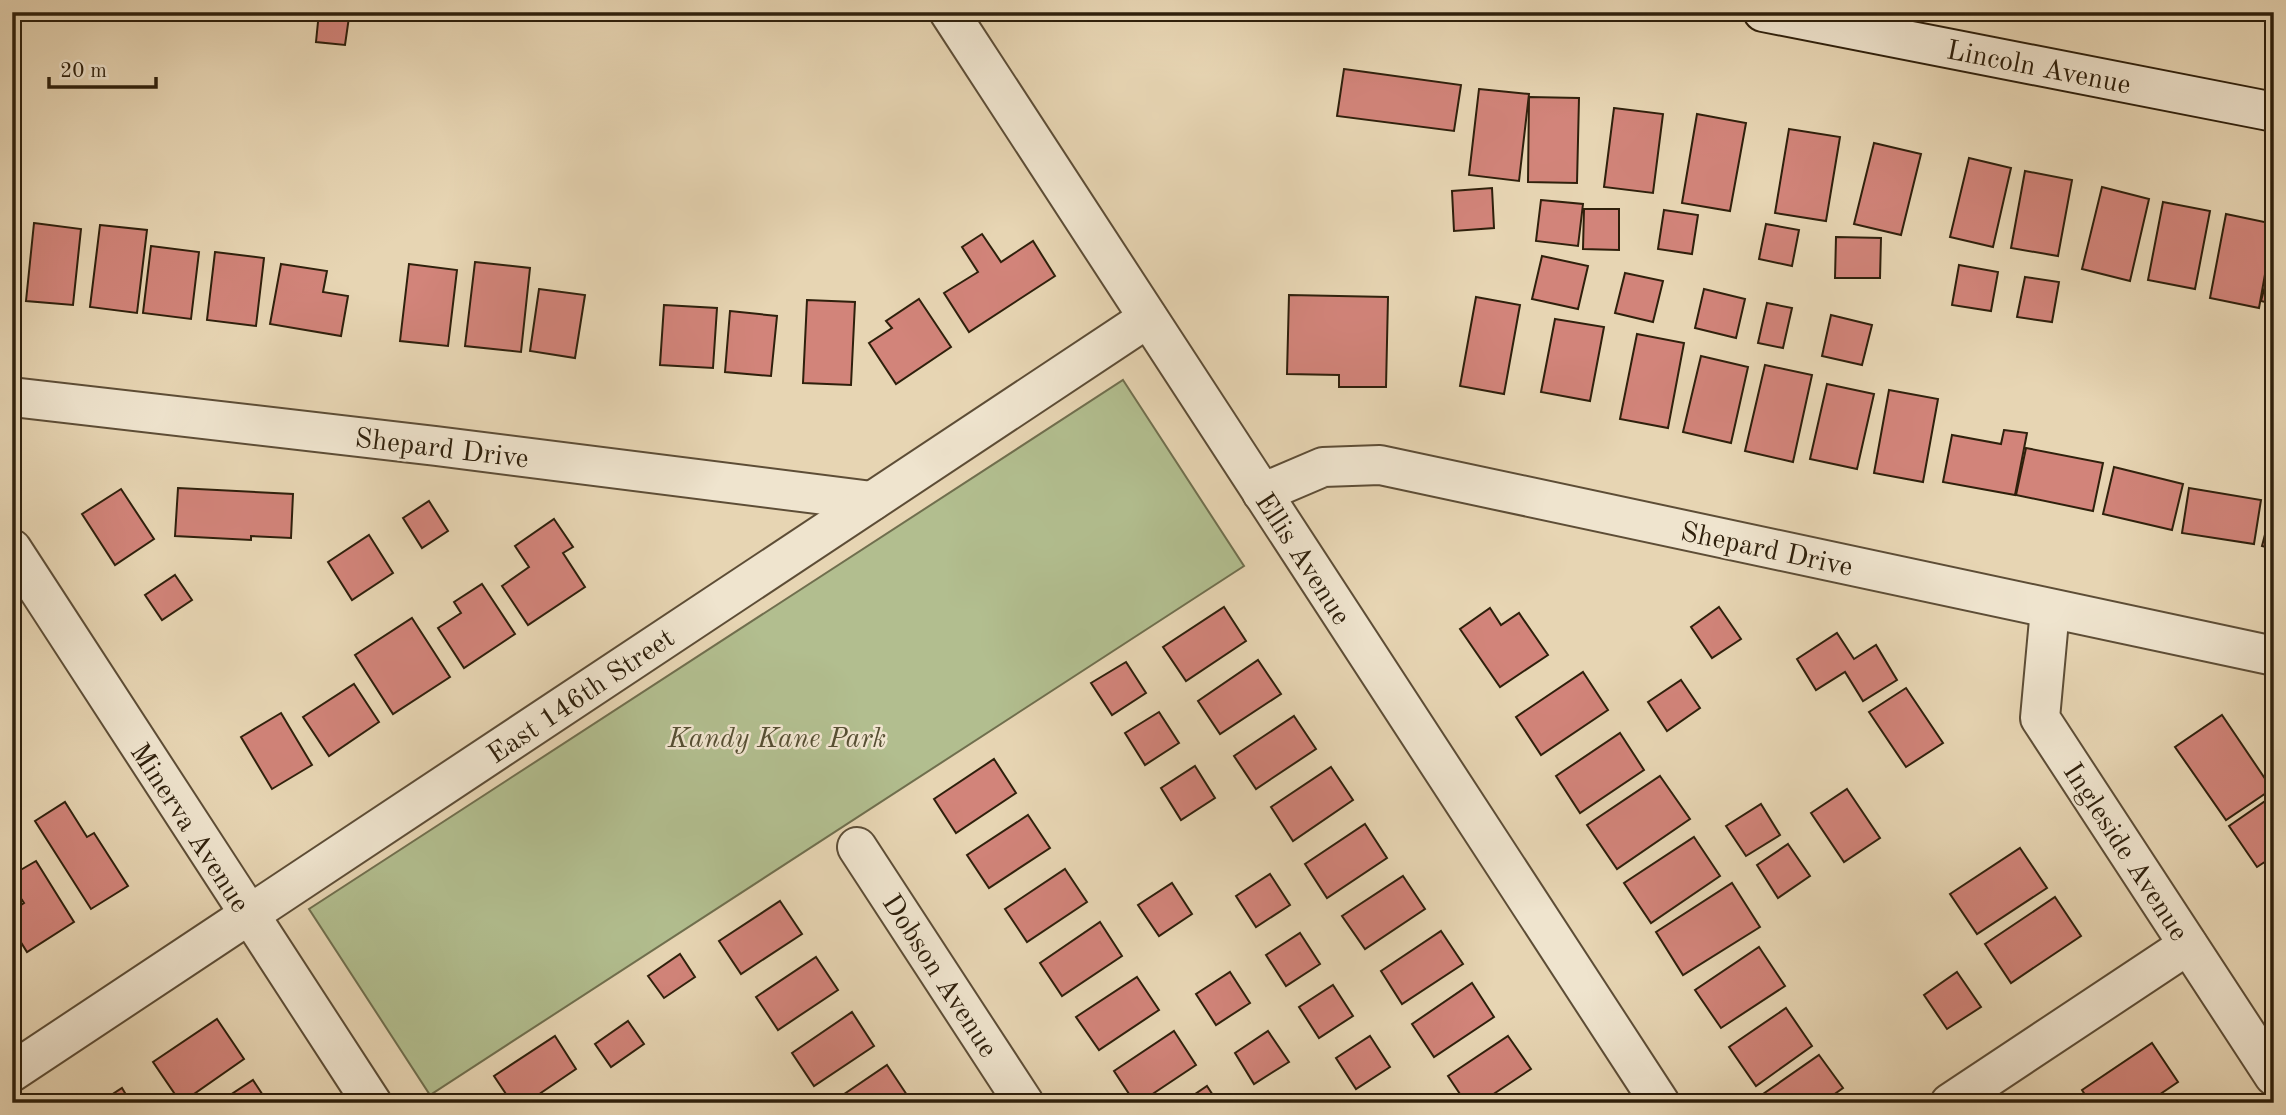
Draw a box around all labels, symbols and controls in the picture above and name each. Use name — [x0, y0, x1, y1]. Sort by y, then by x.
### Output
street label: Lincoln Avenue — [1944, 37, 2133, 101]
scale bar — [49, 46, 156, 90]
text: 20 m — [60, 61, 107, 82]
street label: Shepard Drive — [353, 425, 530, 475]
street label: Ellis Avenue — [1249, 489, 1354, 631]
street label: Shepard Drive — [1678, 519, 1855, 583]
street label: East 146th Street — [483, 625, 680, 770]
park label: Kandy Kane Park — [667, 726, 886, 754]
street label: Minerva Avenue — [124, 739, 253, 918]
street label: Ingleside Avenue — [2057, 759, 2192, 947]
street label: Dobson Avenue — [876, 890, 1001, 1063]

